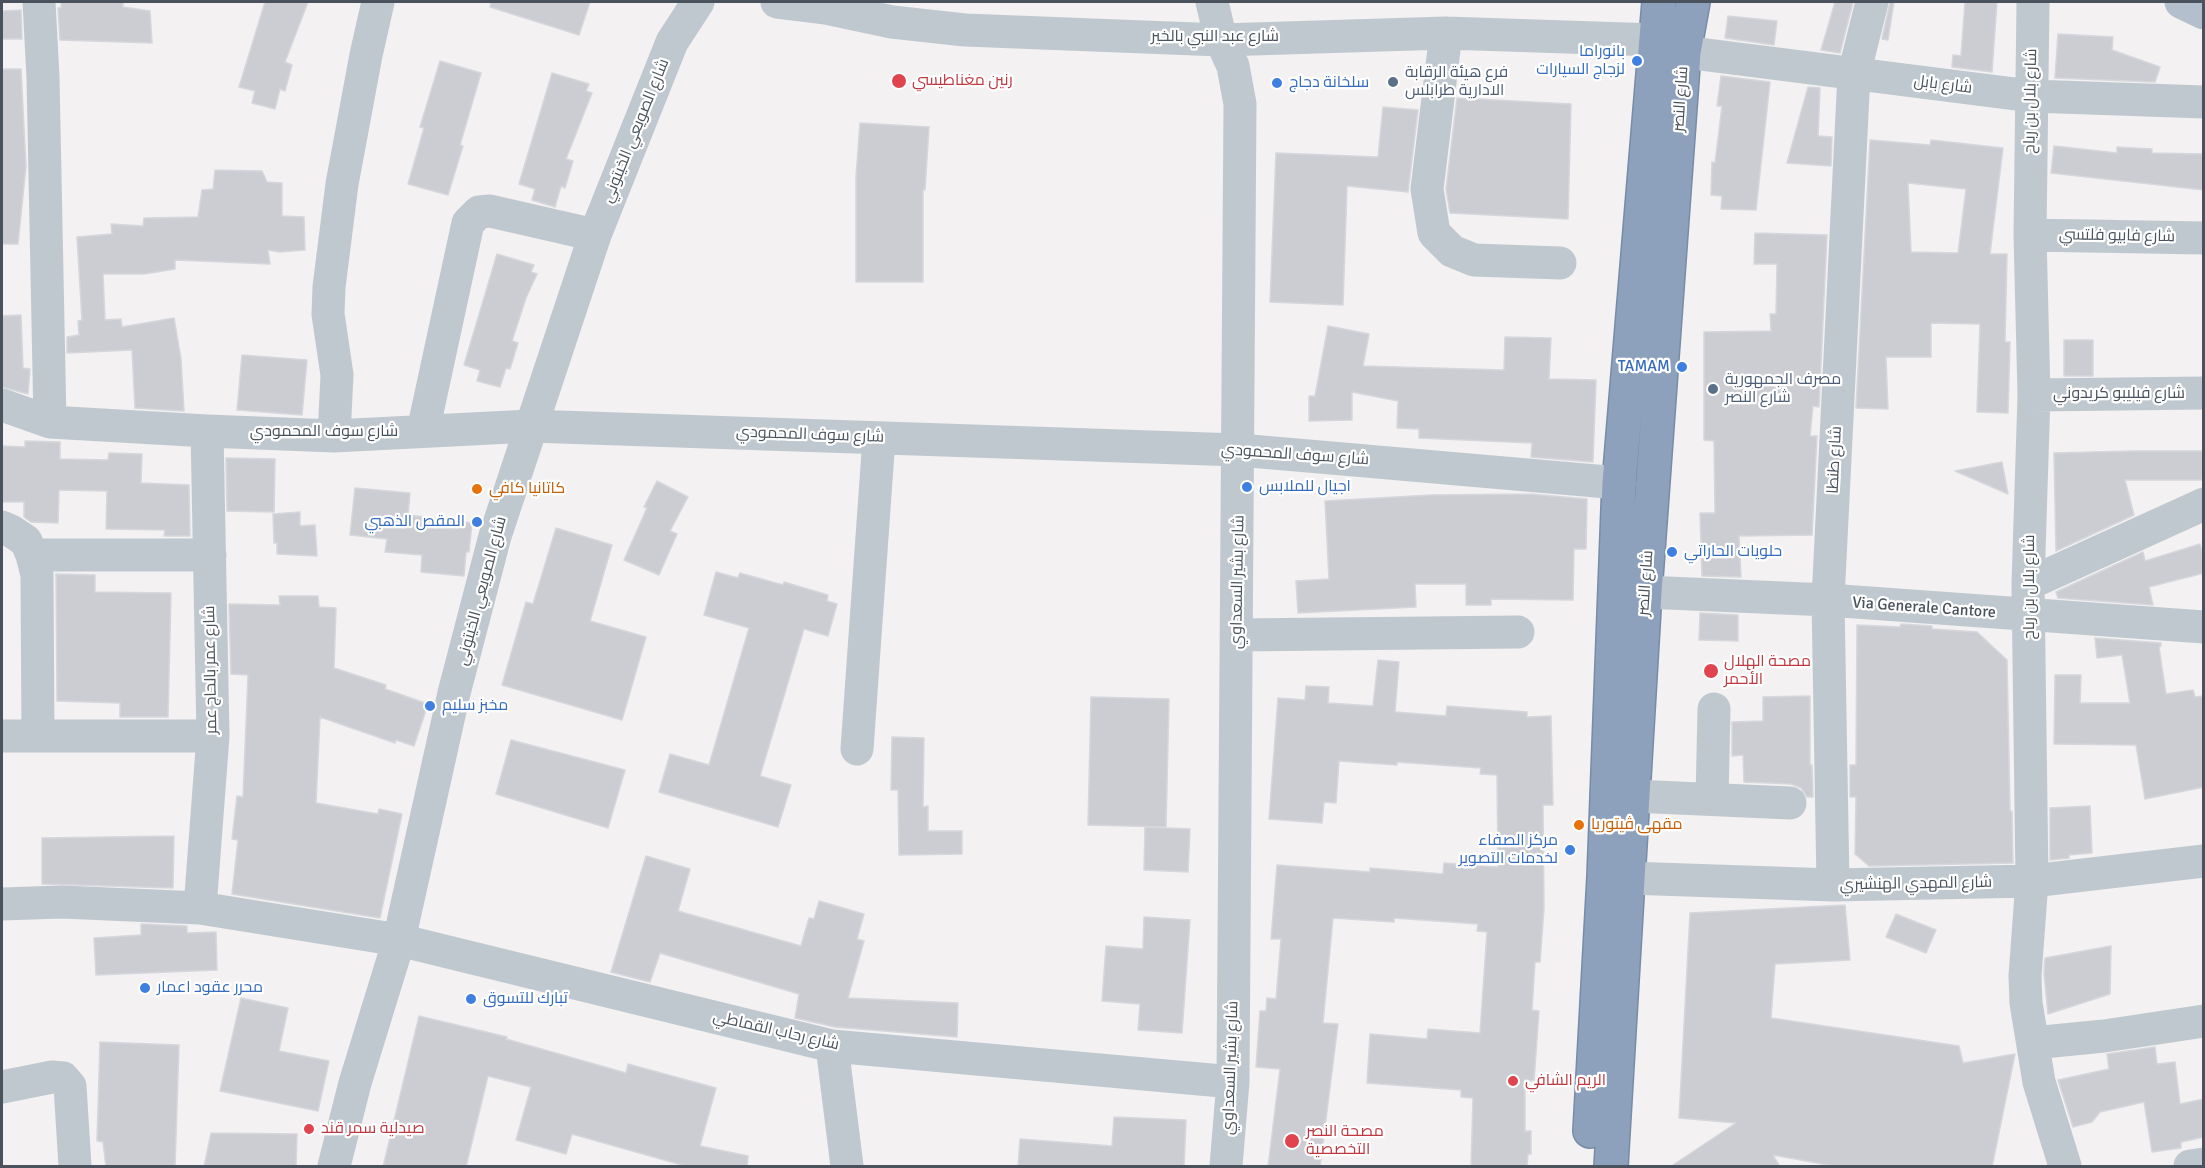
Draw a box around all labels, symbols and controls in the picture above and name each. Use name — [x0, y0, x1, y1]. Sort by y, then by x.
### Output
street label: شارع عبد النبي بالخير — [1151, 27, 1279, 47]
place label: بانوراما لزجاج السيارات — [1536, 42, 1625, 80]
street label: شارع بلال بن رباح — [2020, 48, 2042, 154]
marker: بانوراما لزجاج السيارات — [1630, 54, 1644, 68]
street label: شارع الصويعي الخيتوني — [598, 56, 674, 206]
place label: فرع هيئة الرقابة الادارية طرابلس — [1405, 63, 1508, 101]
street label: شارع النصر — [1669, 65, 1693, 133]
place label: رنين مغناطيسي — [912, 71, 1013, 91]
marker: رنين مغناطيسي — [890, 72, 908, 90]
street label: شارع بابل — [1913, 72, 1973, 98]
place label: سلخانة دجاج — [1289, 73, 1369, 93]
marker: فرع هيئة الرقابة الادارية طرابلس — [1386, 75, 1400, 89]
marker: سلخانة دجاج — [1270, 76, 1284, 90]
street label: شارع فابيو فلتسي — [2059, 225, 2175, 247]
place label: TAMAM — [1618, 357, 1670, 377]
marker: TAMAM — [1675, 360, 1689, 374]
place label: مصرف الجمهورية شارع النصر — [1725, 370, 1841, 408]
marker: مصرف الجمهورية شارع النصر — [1706, 382, 1720, 396]
street label: شارع فيليبو كريدوني — [2053, 384, 2185, 404]
street label: شارع سوف المحمودي — [250, 422, 398, 442]
street label: شارع سوف المحمودي — [736, 423, 884, 447]
street label: شارع طنطا — [1824, 426, 1846, 494]
street label: شارع سوف المحمودي — [1220, 440, 1370, 470]
place label: اجيال للملابس — [1259, 477, 1351, 497]
place label: كاتانيا كافي — [489, 479, 565, 499]
marker: اجيال للملابس — [1240, 480, 1254, 494]
marker: كاتانيا كافي — [470, 482, 484, 496]
place label: المقص الذهبي — [364, 512, 465, 532]
street label: شارع الصويعي الخيتوني — [453, 514, 511, 668]
marker: المقص الذهبي — [470, 515, 484, 529]
street label: شارع بشير السعداوي — [1227, 515, 1249, 649]
street label: شارع بلال بن رباح — [2020, 534, 2040, 640]
place label: حلويات الحاراتي — [1684, 542, 1782, 562]
marker: حلويات الحاراتي — [1665, 545, 1679, 559]
street label: شارع النصر — [1634, 549, 1658, 617]
street label: Via Generale Cantore — [1852, 593, 1996, 623]
street label: شارع عمر بالحاج عمر — [200, 605, 222, 735]
place label: مصحة الهلال الأحمر — [1724, 652, 1811, 690]
marker: مصحة الهلال الأحمر — [1702, 662, 1720, 680]
place label: مخبز سليم — [442, 696, 508, 716]
marker: مخبز سليم — [423, 699, 437, 713]
place label: مقهى ڤيتوريا — [1591, 815, 1683, 835]
marker: مقهى ڤيتوريا — [1572, 818, 1586, 832]
place label: مركز الصفاء لخدمات التصوير — [1459, 831, 1558, 869]
marker: مركز الصفاء لخدمات التصوير — [1563, 843, 1577, 857]
street label: شارع المهدي الهنشيري — [1840, 873, 1992, 895]
place label: محرر عقود اعمار — [157, 978, 263, 998]
marker: محرر عقود اعمار — [138, 981, 152, 995]
place label: تبارك للتسوق — [483, 989, 568, 1009]
marker: تبارك للتسوق — [464, 992, 478, 1006]
street label: شارع بشير السعداوي — [1219, 1001, 1243, 1135]
street label: شارع رحاب القماطي — [711, 1007, 841, 1055]
place label: الريم الشافي — [1525, 1071, 1606, 1091]
marker: الريم الشافي — [1506, 1074, 1520, 1088]
place label: صيدلية سمر قند — [321, 1119, 425, 1139]
marker: صيدلية سمر قند — [302, 1122, 316, 1136]
place label: مصحة النصر التخصصية — [1306, 1122, 1384, 1160]
marker: مصحة النصر التخصصية — [1283, 1132, 1301, 1150]

